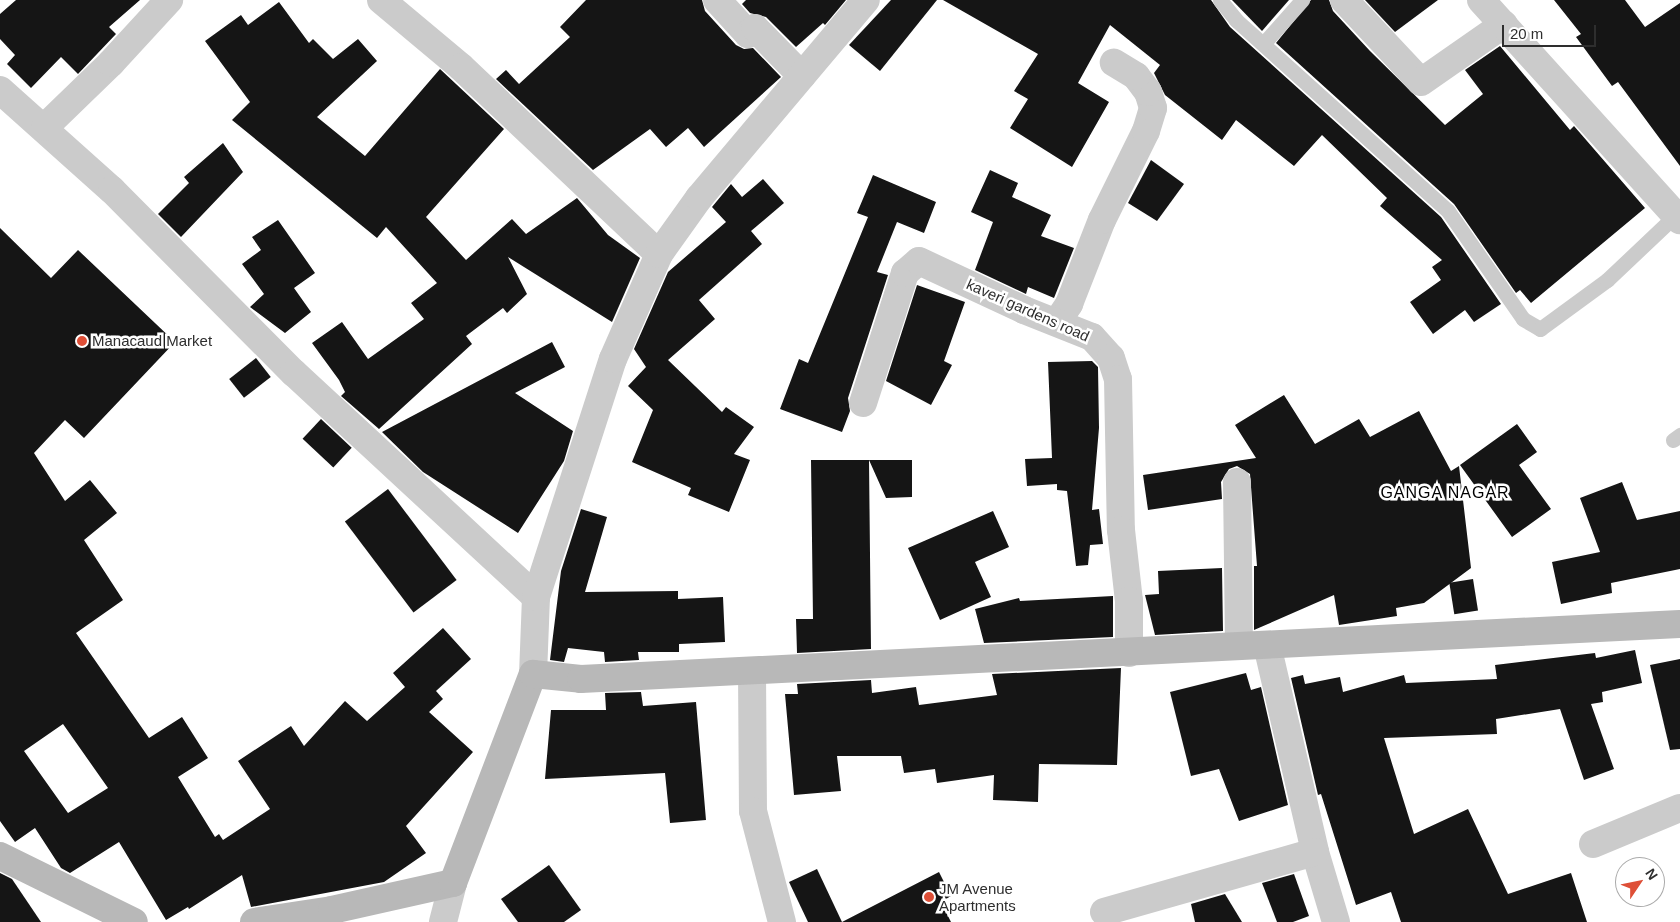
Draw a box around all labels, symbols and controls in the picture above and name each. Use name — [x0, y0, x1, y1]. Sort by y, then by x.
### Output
scale bar — [1505, 15, 1599, 47]
text: 20 m — [1510, 25, 1543, 42]
street label: kaveri gardens road — [964, 275, 1092, 345]
place label: Manacaud Market — [92, 332, 212, 350]
marker: Manacaud Market — [76, 335, 88, 347]
district label: GANGA NAGAR — [1379, 483, 1511, 503]
north arrow — [1615, 857, 1665, 907]
text: N — [1642, 866, 1661, 883]
place label: JM Avenue Apartments — [939, 879, 1016, 914]
marker: JM Avenue Apartments — [923, 891, 935, 903]

